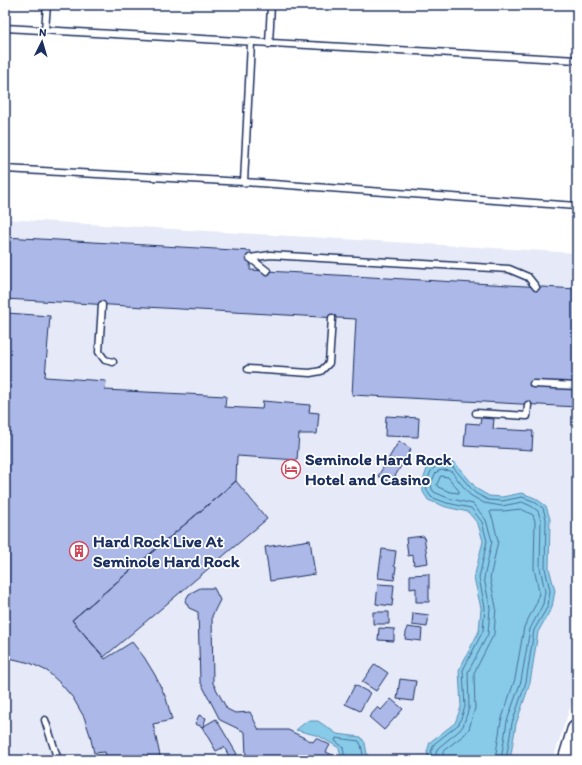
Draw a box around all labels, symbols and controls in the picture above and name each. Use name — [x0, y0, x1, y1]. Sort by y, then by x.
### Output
north arrow — [22, 22, 62, 62]
text: N — [39, 26, 47, 39]
place label: Seminole Hard Rock Hotel and Casino — [305, 449, 452, 489]
hotel icon: Seminole Hard Rock Hotel and Casino — [280, 458, 302, 480]
place label: Hard Rock Live At Seminole Hard Rock — [93, 531, 240, 571]
building icon: Hard Rock Live At Seminole Hard Rock — [68, 540, 90, 562]

